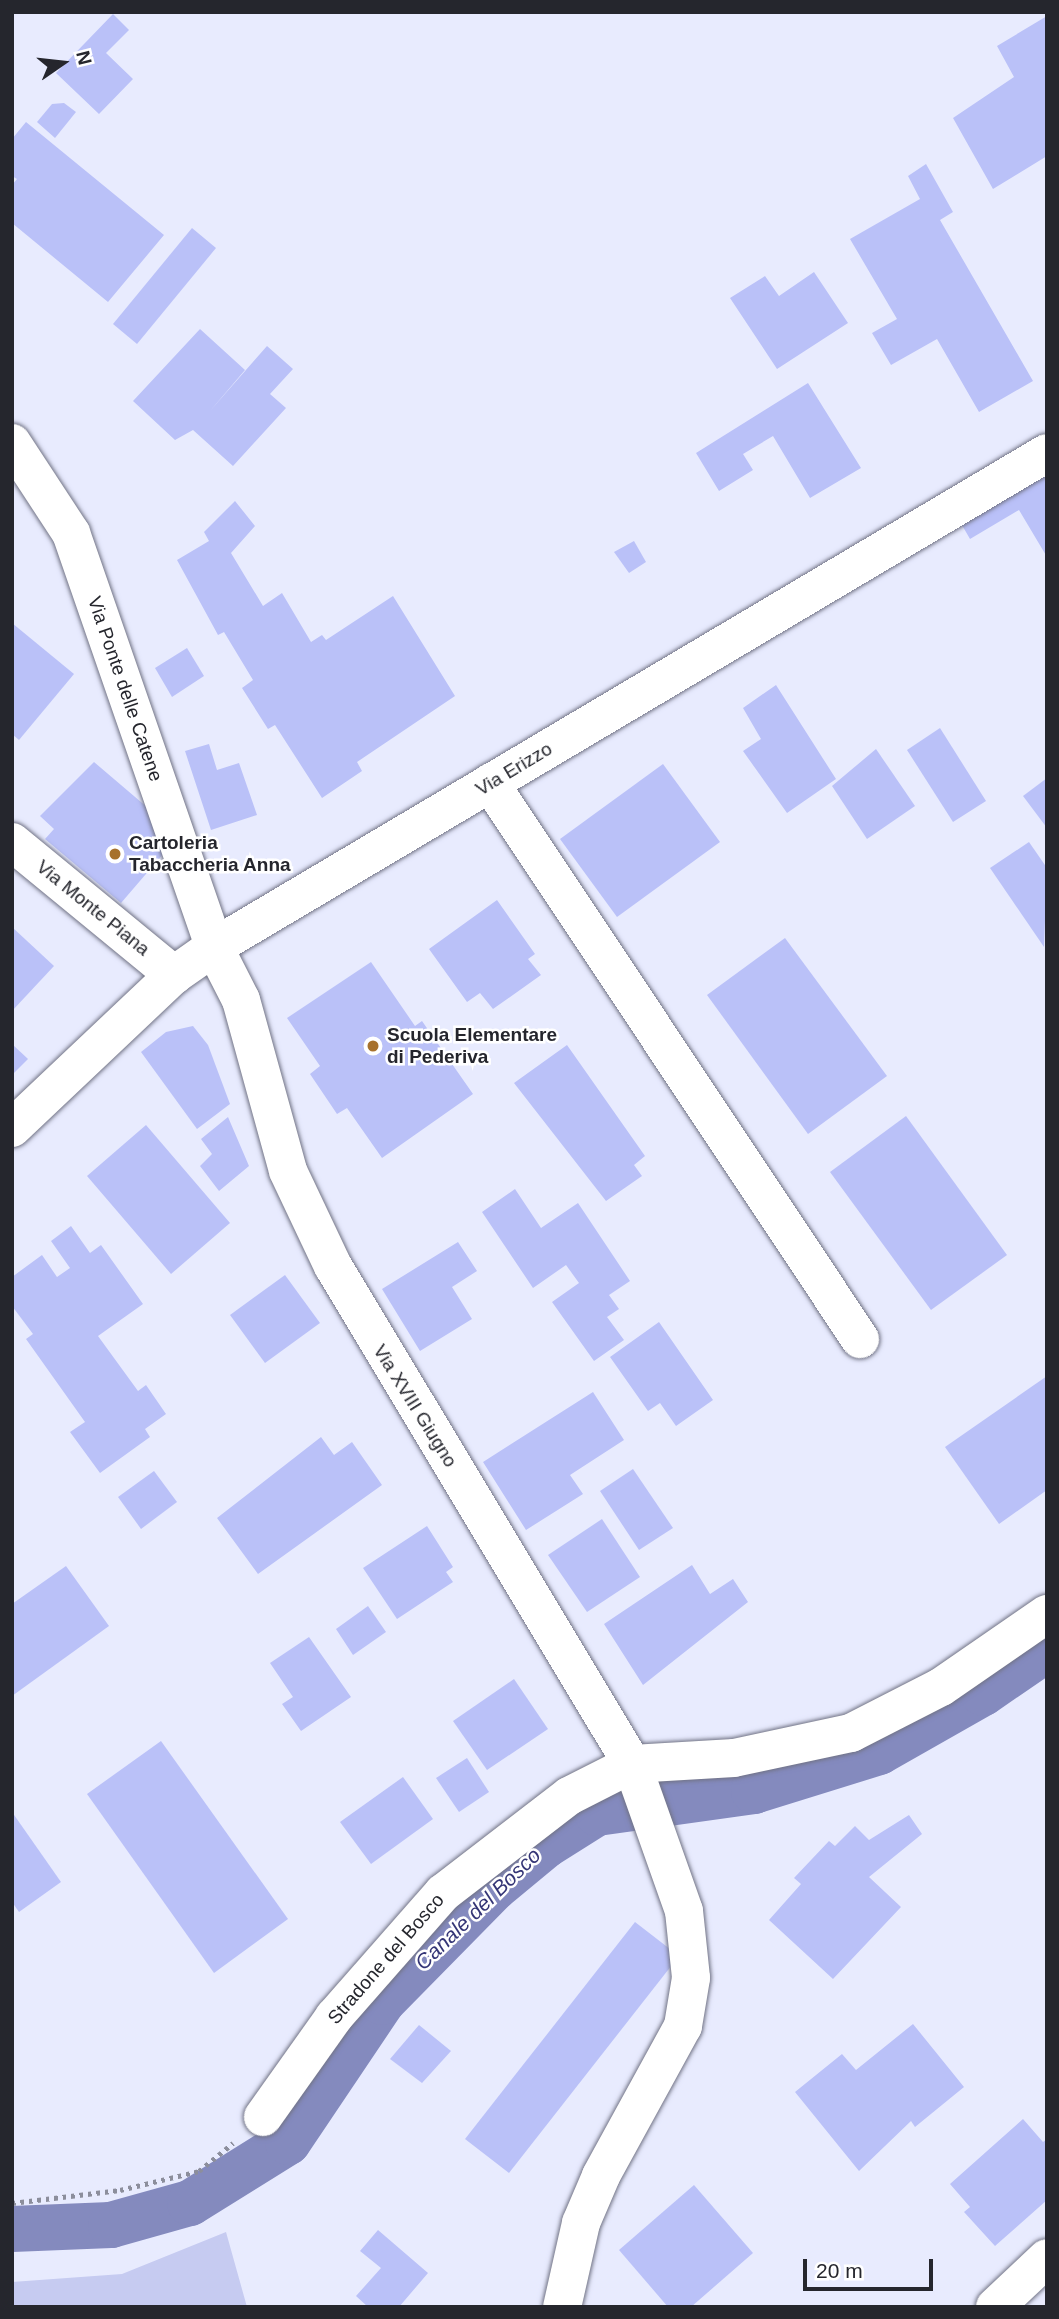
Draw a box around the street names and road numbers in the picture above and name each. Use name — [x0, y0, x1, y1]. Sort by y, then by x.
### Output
street label: Via Ponte delle Catene — [83, 594, 167, 784]
street label: Via Erizzo — [472, 737, 556, 801]
street label: Via Monte Piana — [32, 855, 154, 961]
street label: Via XVIII Giugno — [368, 1341, 462, 1471]
street label: Stradone del Bosco — [323, 1889, 449, 2029]

